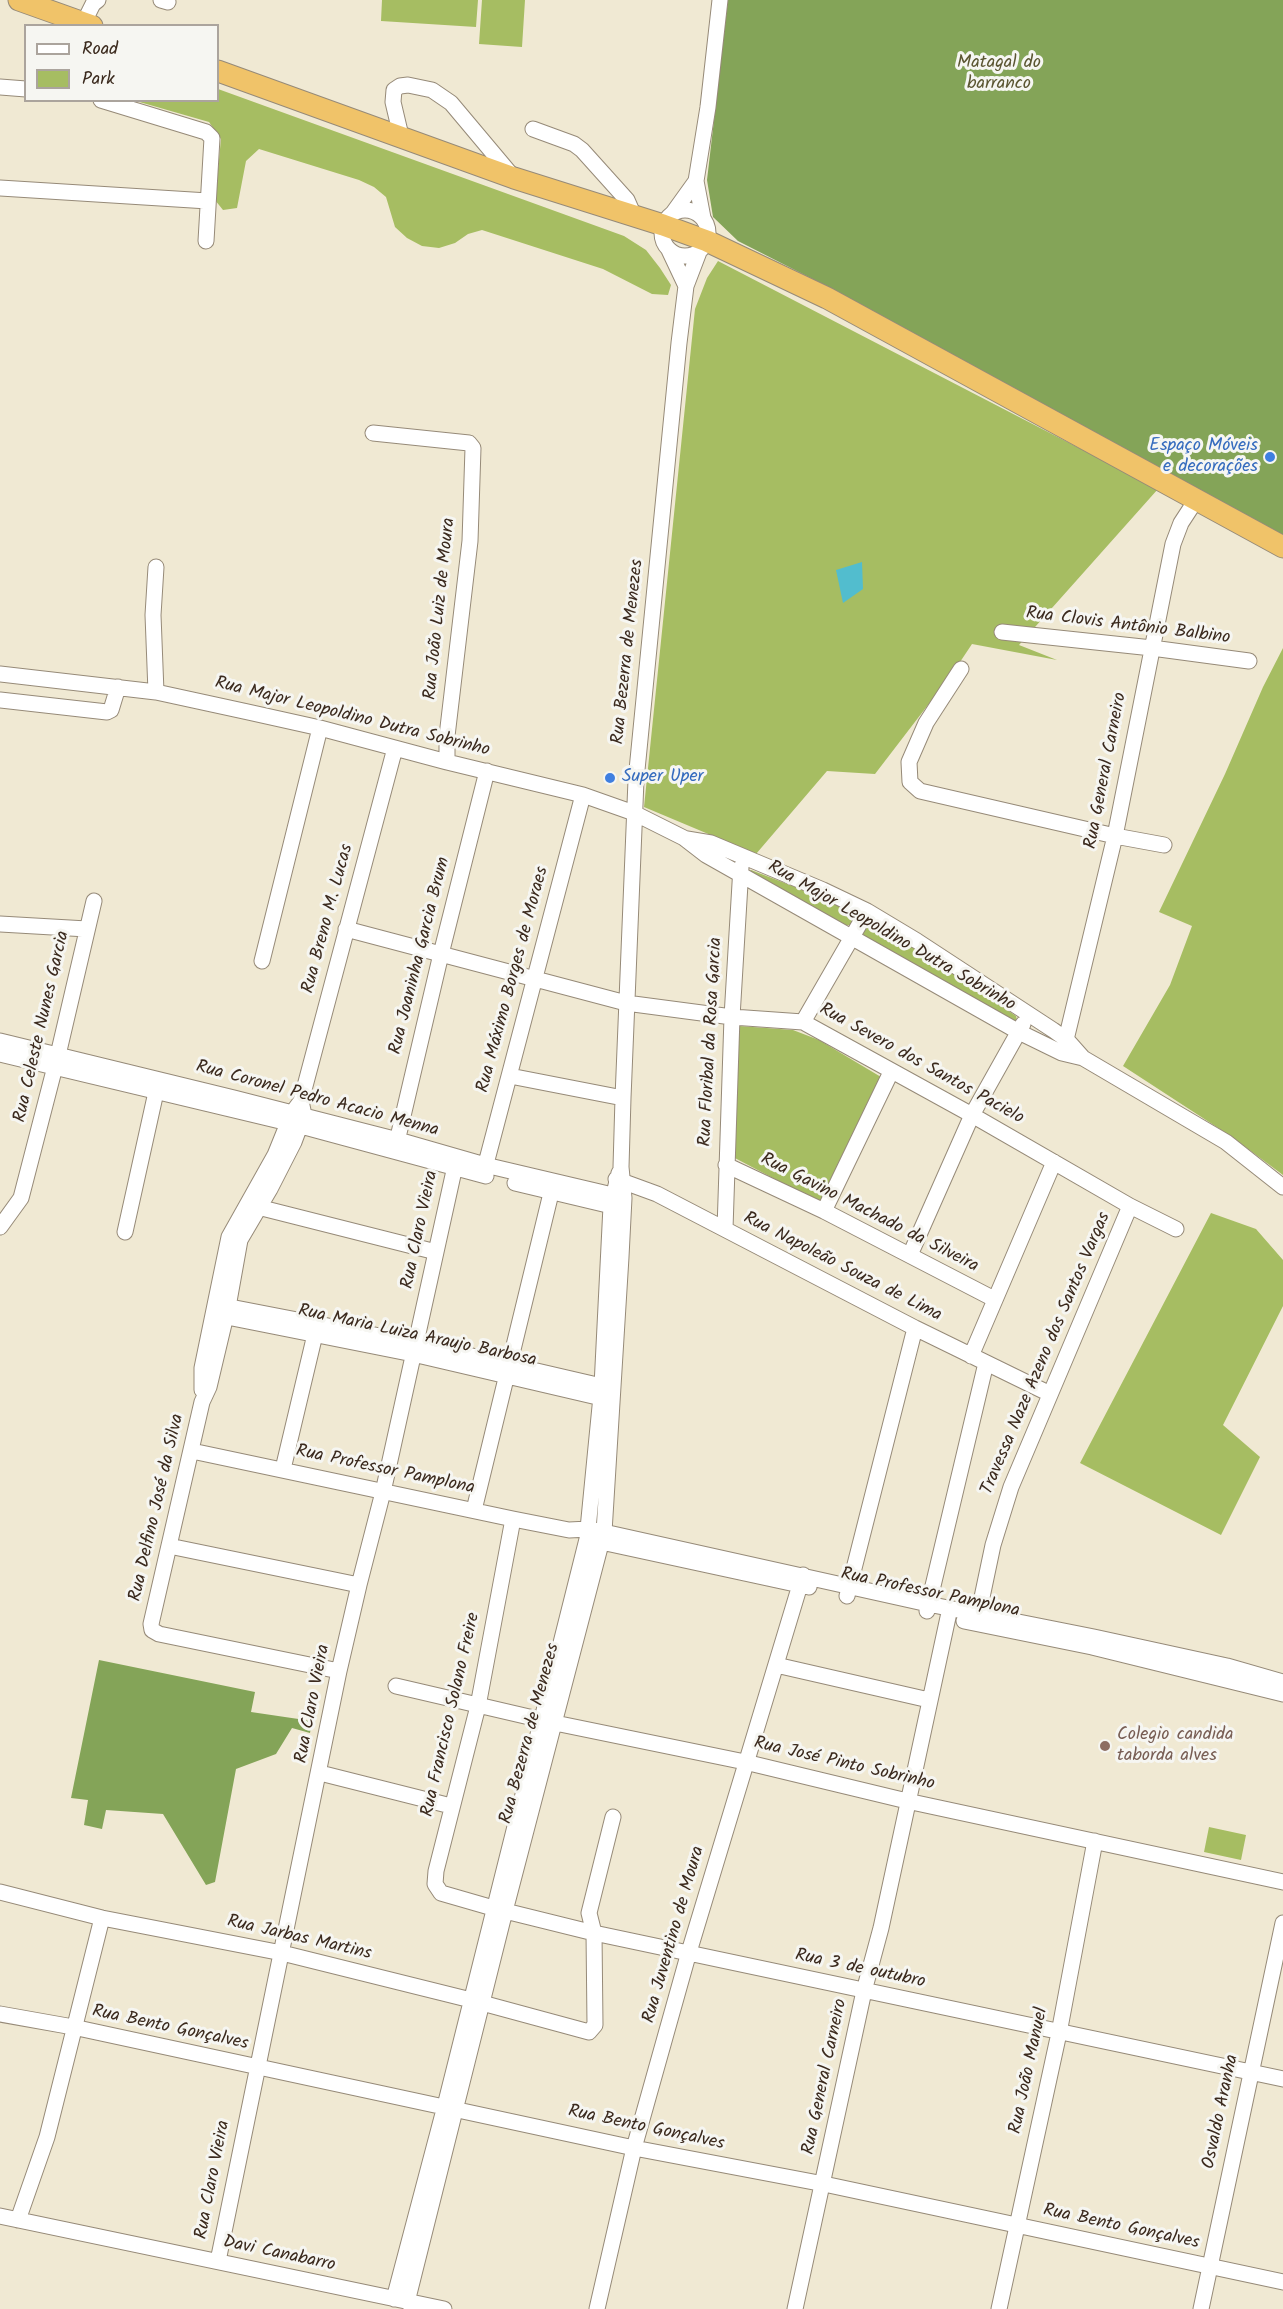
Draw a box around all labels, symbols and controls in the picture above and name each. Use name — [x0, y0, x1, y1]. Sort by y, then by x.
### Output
legend — [24, 24, 219, 102]
text: Road — [82, 35, 118, 64]
park label: Matagal do barranco — [957, 53, 1041, 96]
text: Park — [82, 65, 115, 94]
place label: Espaço Móveis e decorações — [1149, 436, 1258, 478]
marker: Espaço Móveis e decorações — [1263, 450, 1277, 464]
street label: Rua João Luiz de Moura — [421, 517, 461, 701]
street label: Rua Bezerra de Menezes — [609, 558, 649, 746]
street label: Rua Clovis Antônio Balbino — [1025, 604, 1231, 650]
street label: Rua Major Leopoldino Dutra Sobrinho — [212, 673, 492, 763]
street label: Rua General Carneiro — [1081, 691, 1133, 851]
place label: Super Uper — [622, 767, 704, 789]
marker: Super Uper — [603, 771, 617, 785]
street label: Rua Breno M. Lucas — [299, 842, 359, 996]
street label: Rua Joaninha Garcia Brum — [386, 855, 456, 1057]
street label: Rua Major Leopoldino Dutra Sobrinho — [763, 857, 1019, 1017]
street label: Rua Máximo Borges de Moraes — [473, 865, 555, 1095]
street label: Rua Celeste Nunes Garcia — [10, 929, 76, 1125]
street label: Rua Floribal da Rosa Garcia — [696, 937, 728, 1147]
street label: Rua Severo dos Santos Pacielo — [815, 1000, 1027, 1130]
street label: Rua Coronel Pedro Acacio Menna — [193, 1057, 441, 1143]
street label: Rua Gavino Machado da Silveira — [757, 1150, 981, 1278]
street label: Rua Claro Vieira — [398, 1169, 444, 1291]
street label: Rua Napoleão Souza de Lima — [739, 1209, 945, 1327]
street label: Travessa Naze Azeno dos Santos Vargas — [978, 1210, 1116, 1498]
street label: Rua Maria Luiza Araujo Barbosa — [296, 1301, 538, 1373]
street label: Rua Delfino José da Silva — [126, 1412, 190, 1604]
street label: Rua Professor Pamplona — [294, 1442, 476, 1500]
street label: Rua Professor Pamplona — [839, 1565, 1021, 1623]
street label: Rua Francisco Solano Freire — [418, 1611, 486, 1819]
street label: Rua Bezerra de Menezes — [497, 1641, 565, 1827]
street label: Rua Claro Vieira — [292, 1643, 336, 1765]
place label: Colegio candida taborda alves — [1117, 1725, 1233, 1768]
street label: Rua José Pinto Sobrinho — [751, 1734, 937, 1796]
marker: Colegio candida taborda alves — [1098, 1739, 1112, 1753]
street label: Rua Juventino de Moura — [639, 1844, 711, 2026]
street label: Rua Jarbas Martins — [225, 1912, 373, 1966]
street label: Rua 3 de outubro — [793, 1946, 927, 1994]
street label: Rua General Carneiro — [799, 1997, 853, 2157]
street label: Rua Bento Gonçalves — [90, 2002, 250, 2056]
street label: Rua João Manuel — [1006, 2006, 1054, 2136]
street label: Osvaldo Aranha — [1199, 2053, 1245, 2171]
street label: Rua Bento Gonçalves — [566, 2102, 726, 2156]
street label: Rua Claro Vieira — [192, 2119, 236, 2241]
street label: Rua Bento Gonçalves — [1041, 2201, 1201, 2255]
street label: Davi Canabarro — [221, 2233, 337, 2277]

